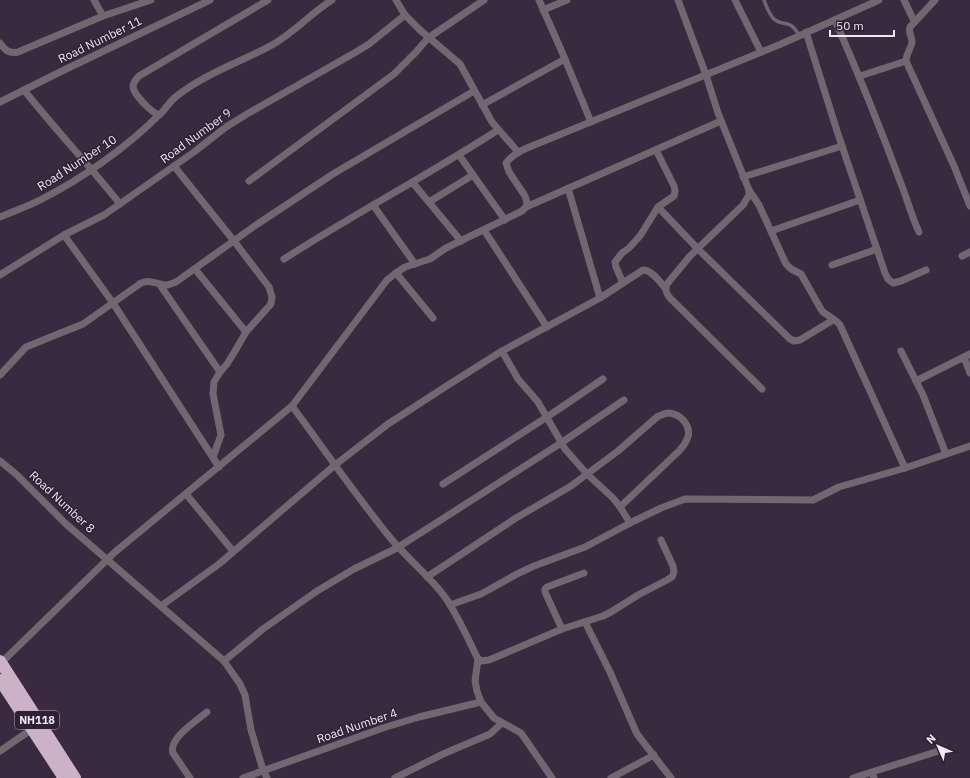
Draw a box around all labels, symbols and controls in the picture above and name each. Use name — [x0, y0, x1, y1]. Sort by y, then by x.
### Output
scale bar — [830, 12, 894, 38]
street label: Road Number 11 — [55, 13, 144, 66]
text: 50 m — [836, 18, 864, 33]
street label: Road Number 9 — [157, 105, 234, 166]
street label: Road Number 10 — [34, 131, 119, 194]
street label: Road Number 8 — [26, 467, 98, 536]
street label: Road Number 4 — [315, 705, 399, 746]
road number: NH118 — [15, 711, 59, 729]
north arrow — [918, 726, 958, 766]
text: N — [923, 731, 939, 747]

